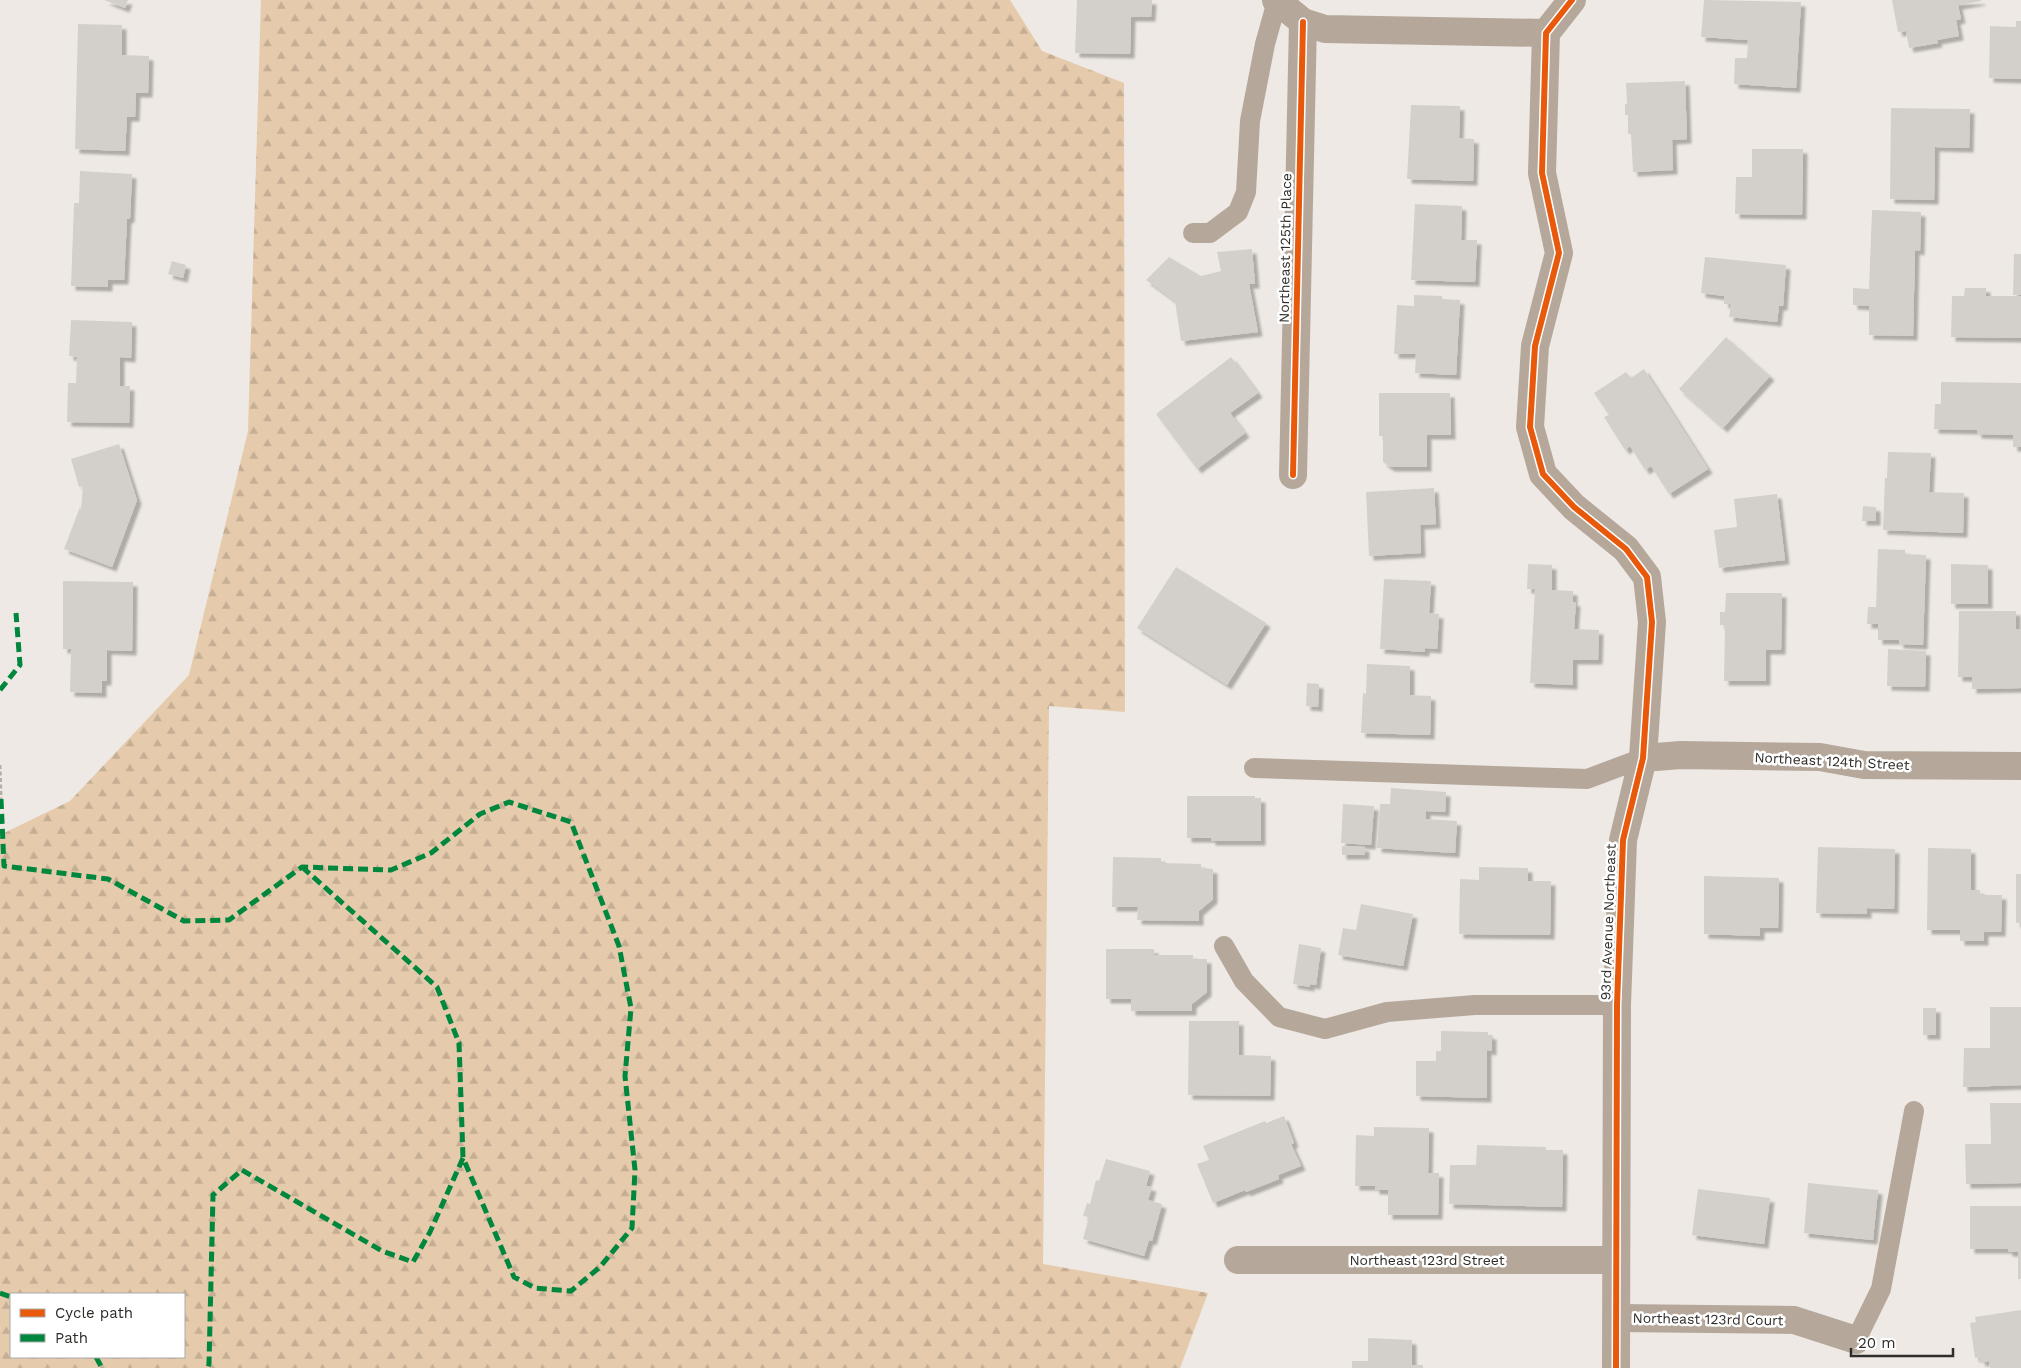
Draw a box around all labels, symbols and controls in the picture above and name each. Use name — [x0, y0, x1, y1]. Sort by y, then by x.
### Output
street label: Northeast 125th Place — [1276, 173, 1294, 323]
street label: Northeast 124th Street — [1754, 749, 1910, 773]
street label: 93rd Avenue Northeast — [1597, 843, 1619, 1001]
street label: Northeast 123rd Street — [1349, 1252, 1505, 1268]
legend — [10, 1293, 185, 1358]
text: Cycle path — [55, 1304, 133, 1322]
street label: Northeast 123rd Court — [1632, 1310, 1784, 1328]
scale bar — [1851, 1326, 1954, 1358]
text: Path — [55, 1329, 88, 1347]
text: 20 m — [1858, 1334, 1896, 1352]

